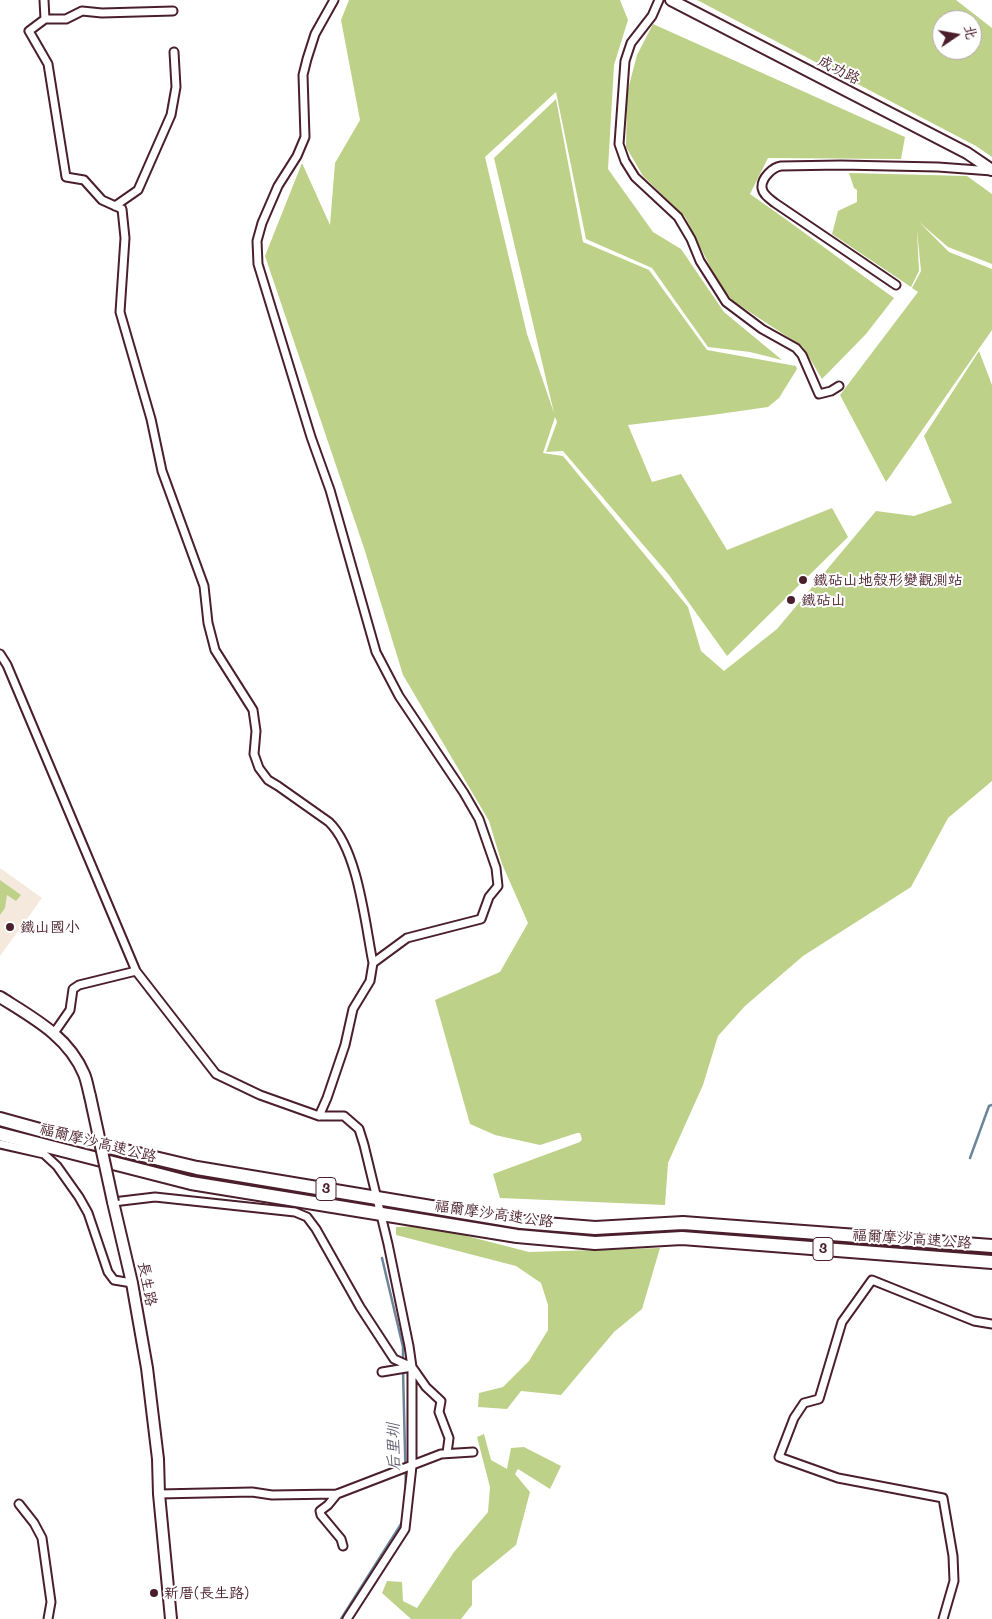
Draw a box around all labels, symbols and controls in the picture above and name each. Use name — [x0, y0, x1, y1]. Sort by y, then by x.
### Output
north arrow — [932, 10, 982, 60]
text: 北 — [960, 23, 982, 41]
street label: 成功路 — [815, 52, 863, 88]
place label: 鐵砧山地殼形變觀測站 — [813, 571, 963, 589]
marker: 鐵砧山地殼形變觀測站 — [797, 574, 809, 586]
place label: 鐵砧山 — [801, 591, 846, 609]
marker: 鐵砧山 — [785, 594, 797, 606]
place label: 鐵山國小 — [20, 918, 80, 936]
marker: 鐵山國小 — [4, 921, 16, 933]
street label: 福爾摩沙高速公路 — [38, 1120, 158, 1166]
road number: 3 — [316, 1178, 336, 1200]
street label: 福爾摩沙高速公路 — [433, 1197, 555, 1231]
street label: 福爾摩沙高速公路 — [852, 1226, 972, 1252]
road number: 3 — [813, 1238, 833, 1260]
street label: 長生路 — [134, 1260, 160, 1308]
water label: 后里圳 — [384, 1423, 404, 1471]
place label: 新厝(長生路) — [164, 1584, 249, 1602]
marker: 新厝(長生路) — [148, 1587, 160, 1599]

